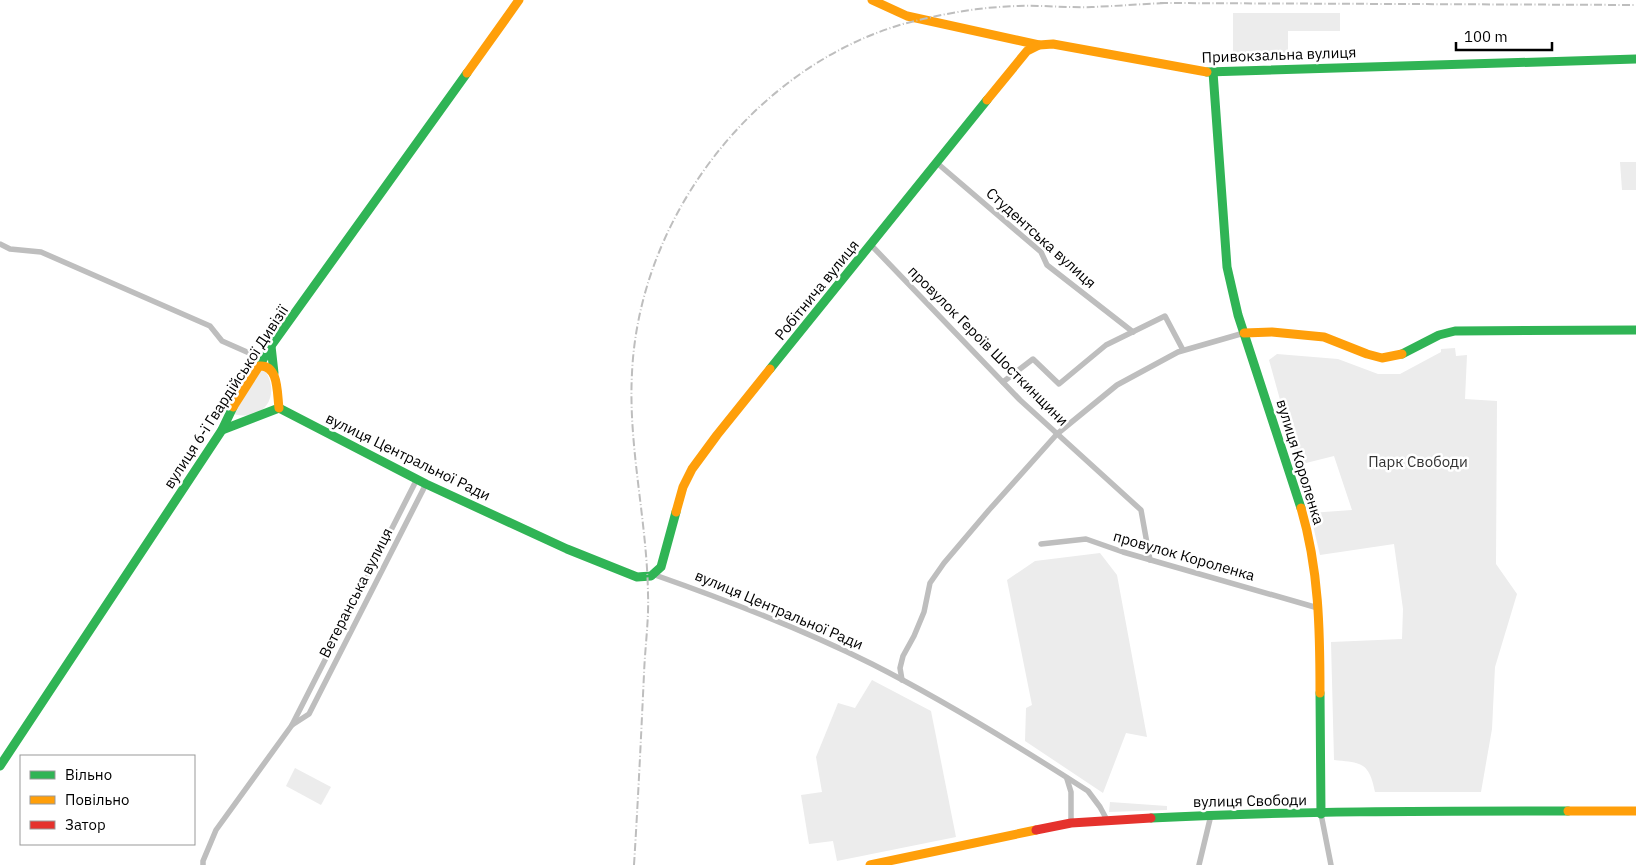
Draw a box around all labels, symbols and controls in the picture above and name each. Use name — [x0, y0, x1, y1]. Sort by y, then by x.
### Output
scale bar — [1456, 20, 1552, 52]
text: 100 m — [1464, 27, 1508, 46]
street label: Привокзальна вулиця — [1201, 42, 1357, 67]
street label: Студентська вулиця — [982, 183, 1100, 292]
street label: Робітнича вулиця — [770, 236, 863, 344]
street label: провулок Героїв Шосткинщини — [904, 262, 1072, 430]
street label: вулиця 6-ї Гвардійської Дивізії — [159, 301, 292, 492]
street label: вулиця Короленка — [1272, 397, 1329, 527]
street label: вулиця Центральної Ради — [323, 408, 494, 505]
park label: Парк Свободи — [1368, 452, 1468, 471]
street label: Ветеранська вулиця — [315, 525, 397, 661]
street label: провулок Короленка — [1111, 526, 1257, 585]
street label: вулиця Центральної Ради — [692, 565, 866, 654]
legend — [20, 755, 195, 845]
text: Вільно — [65, 765, 112, 784]
text: Повільно — [65, 790, 129, 809]
street label: вулиця Свободи — [1193, 790, 1307, 811]
text: Затор — [65, 815, 106, 834]

